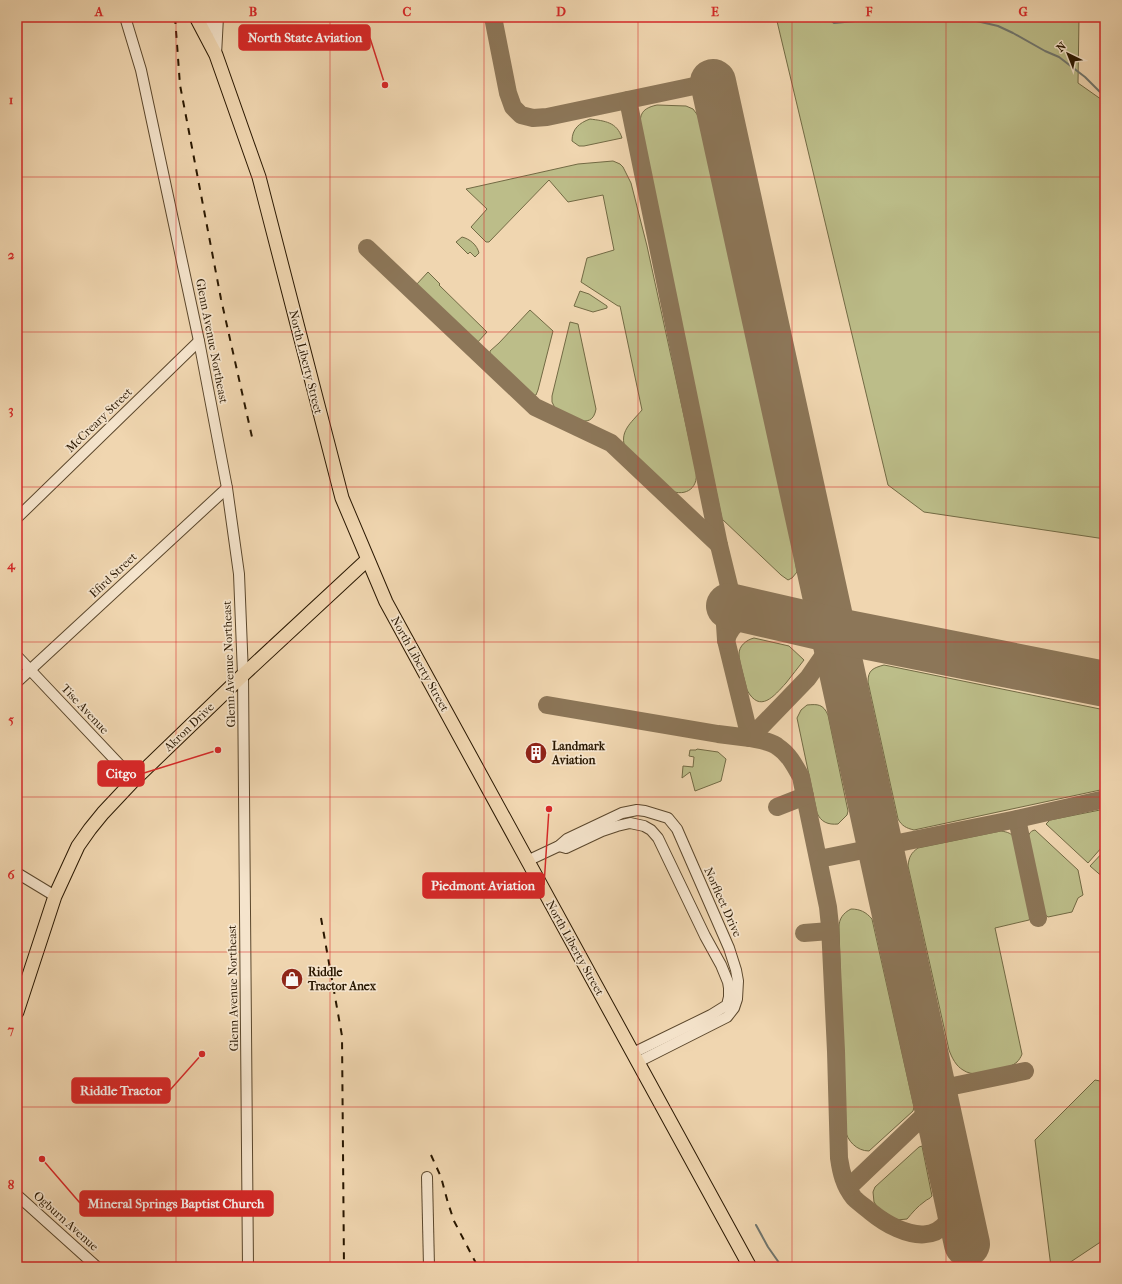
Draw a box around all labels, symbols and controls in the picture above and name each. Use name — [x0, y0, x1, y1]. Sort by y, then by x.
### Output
text: A — [94, 4, 104, 19]
text: B — [249, 4, 258, 19]
text: C — [403, 4, 412, 19]
text: D — [556, 4, 566, 19]
text: E — [711, 4, 719, 19]
text: F — [865, 4, 873, 19]
text: G — [1018, 4, 1028, 19]
callout: North State Aviation — [239, 25, 370, 50]
text: North State Aviation — [248, 30, 363, 45]
north arrow — [1048, 34, 1088, 74]
text: N — [1054, 39, 1069, 55]
text: 1 — [9, 92, 14, 107]
text: 2 — [8, 247, 15, 262]
street label: Glenn Avenue Northeast — [193, 277, 231, 405]
street label: North Liberty Street — [286, 309, 326, 416]
street label: McCreary Street — [63, 384, 135, 455]
text: 3 — [8, 402, 14, 418]
street label: Efird Street — [86, 549, 140, 600]
text: 4 — [6, 557, 16, 573]
street label: Glenn Avenue Northeast — [220, 600, 238, 728]
street label: North Liberty Street — [388, 614, 452, 715]
street label: Tise Avenue — [58, 681, 112, 737]
street label: Akron Drive — [160, 700, 217, 755]
text: 5 — [8, 712, 14, 727]
place label: Landmark Aviation — [551, 739, 606, 767]
building icon: Landmark Aviation — [523, 740, 549, 766]
callout: Citgo — [98, 761, 144, 786]
text: Citgo — [106, 766, 137, 782]
street label: Norfleet Drive — [701, 865, 745, 939]
text: 6 — [7, 867, 15, 882]
callout: Piedmont Aviation — [423, 873, 544, 898]
text: Piedmont Aviation — [431, 878, 536, 893]
street label: North Liberty Street — [543, 898, 607, 999]
street label: Glenn Avenue Northeast — [225, 924, 241, 1051]
place label: Riddle Tractor Anex — [307, 965, 377, 993]
shop icon: Riddle Tractor Anex — [279, 966, 305, 992]
text: 7 — [7, 1022, 15, 1037]
callout: Riddle Tractor — [72, 1078, 170, 1103]
text: Riddle Tractor — [80, 1083, 162, 1098]
text: 8 — [8, 1177, 15, 1192]
street label: Ogburn Avenue — [31, 1188, 101, 1254]
callout: Mineral Springs Baptist Church — [80, 1191, 273, 1216]
text: Mineral Springs Baptist Church — [87, 1196, 265, 1212]

